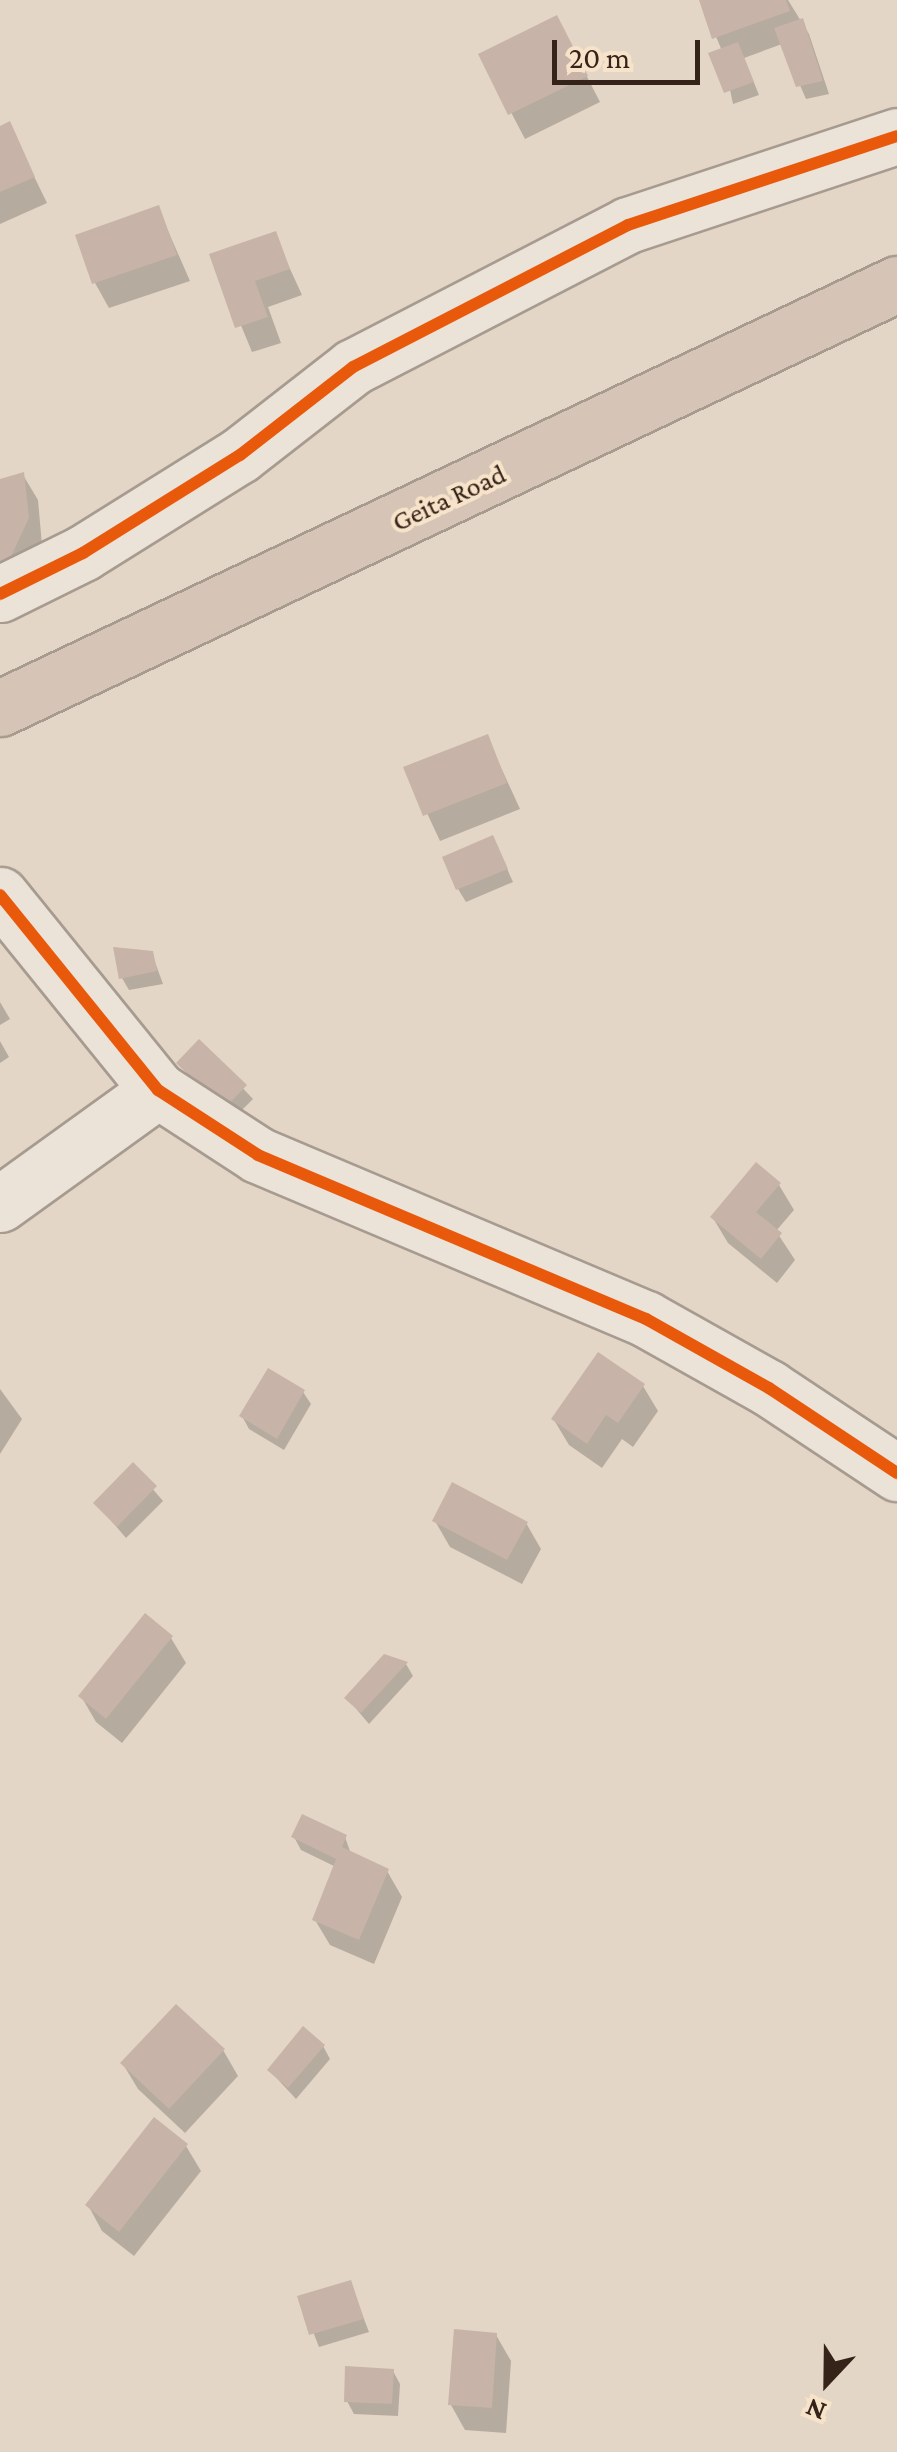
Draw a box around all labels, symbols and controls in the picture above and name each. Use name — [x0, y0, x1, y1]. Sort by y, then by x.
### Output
scale bar — [557, 20, 704, 82]
text: 20 m — [569, 41, 630, 74]
street label: Geita Road — [387, 457, 511, 539]
north arrow — [777, 2332, 877, 2432]
text: N — [801, 2392, 830, 2428]

